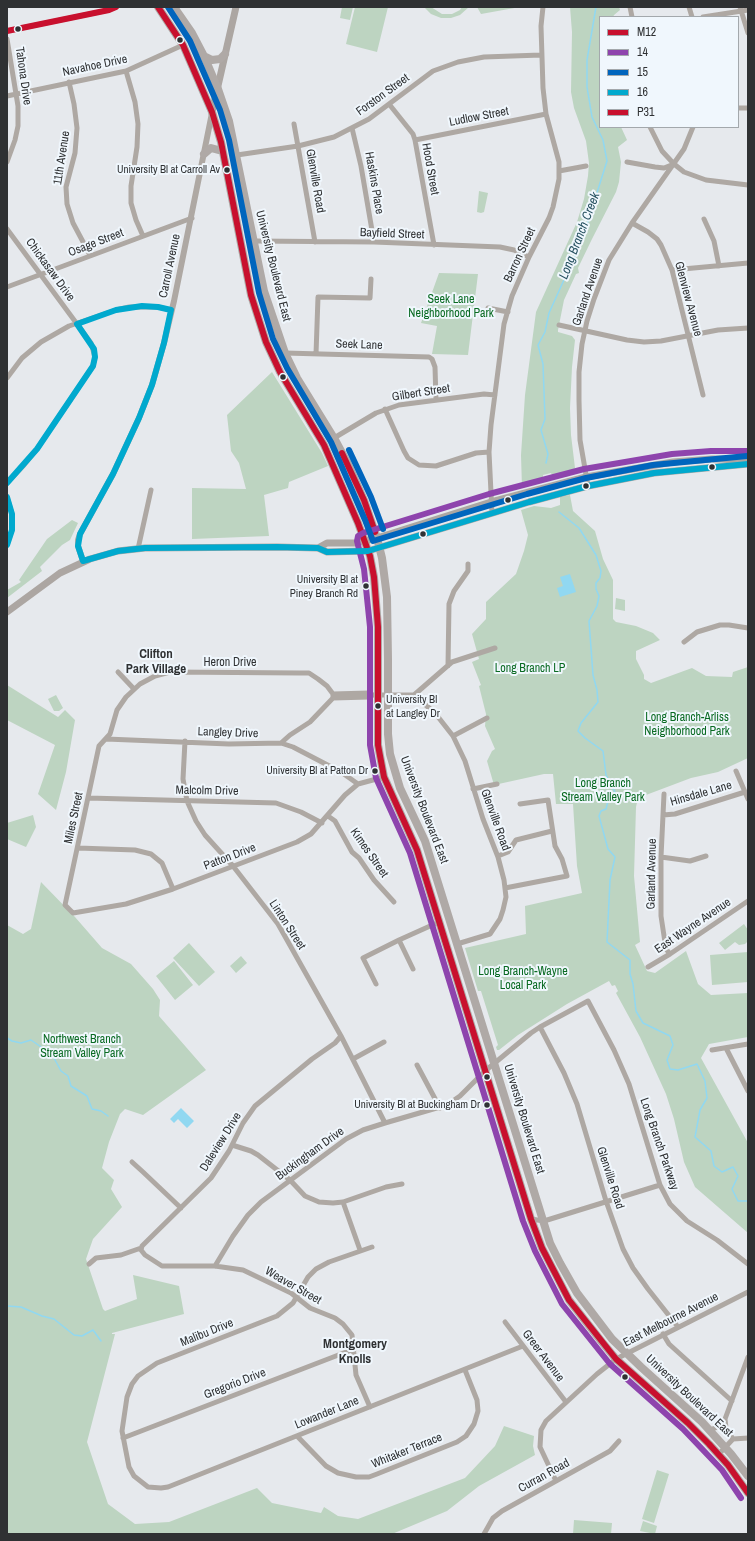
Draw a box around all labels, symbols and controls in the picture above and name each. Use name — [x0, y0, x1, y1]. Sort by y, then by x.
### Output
legend — [599, 16, 739, 128]
unlabelled marker — [13, 24, 23, 34]
text: M12 — [637, 24, 656, 40]
unlabelled marker — [175, 35, 185, 45]
text: 14 — [637, 44, 648, 60]
street label: Tahona Drive — [12, 46, 34, 106]
street label: Navahoe Drive — [61, 52, 129, 80]
text: 15 — [637, 64, 648, 80]
street label: Forston Street — [354, 71, 412, 119]
text: 16 — [637, 84, 648, 100]
street label: Ludlow Street — [448, 104, 510, 130]
text: P31 — [637, 104, 655, 120]
street label: 11th Avenue — [51, 130, 73, 186]
street label: Hood Street — [418, 142, 442, 196]
street label: Glenville Road — [302, 148, 328, 214]
street label: Haskins Place — [361, 151, 387, 215]
place label: University Bl at Carroll Av — [117, 163, 220, 177]
marker: University Bl at Carroll Av — [222, 165, 232, 175]
water label: Long Branch Creek — [556, 190, 604, 282]
street label: University Boulevard East — [252, 209, 294, 323]
street label: Barron Street — [501, 225, 539, 285]
street label: Osage Street — [66, 226, 126, 260]
street label: Bayfield Street — [359, 226, 425, 242]
street label: Carroll Avenue — [156, 233, 184, 299]
street label: Chickasaw Drive — [22, 236, 78, 304]
street label: Garland Avenue — [570, 256, 606, 328]
street label: Glenview Avenue — [671, 260, 705, 338]
park label: Seek Lane Neighborhood Park — [408, 293, 494, 321]
street label: Seek Lane — [335, 337, 383, 353]
unlabelled marker — [278, 372, 288, 382]
street label: Gilbert Street — [391, 381, 451, 405]
unlabelled marker — [707, 462, 717, 472]
unlabelled marker — [581, 481, 591, 491]
unlabelled marker — [503, 495, 513, 505]
unlabelled marker — [418, 529, 428, 539]
place label: University Bl at Piney Branch Rd — [290, 573, 358, 599]
marker: University Bl at Piney Branch Rd — [361, 581, 371, 591]
district label: Clifton Park Village — [126, 647, 186, 678]
street label: Heron Drive — [203, 656, 257, 670]
park label: Long Branch LP — [495, 662, 565, 676]
place label: University Bl at Langley Dr — [386, 693, 440, 719]
marker: University Bl at Langley Dr — [373, 701, 383, 711]
park label: Long Branch-Arliss Neighborhood Park — [644, 711, 730, 739]
street label: Langley Drive — [197, 725, 259, 741]
street label: University Boulevard East — [397, 754, 451, 866]
place label: University Bl at Patton Dr — [266, 764, 368, 778]
marker: University Bl at Patton Dr — [370, 766, 380, 776]
park label: Long Branch Stream Valley Park — [561, 777, 645, 805]
street label: Hinsdale Lane — [669, 778, 733, 810]
street label: Malcolm Drive — [175, 783, 239, 799]
street label: Glenville Road — [477, 787, 513, 853]
street label: Miles Street — [61, 791, 87, 845]
street label: Kimes Street — [347, 826, 391, 880]
street label: Garland Avenue — [644, 838, 660, 910]
street label: Patton Drive — [202, 840, 258, 874]
street label: East Wayne Avenue — [652, 895, 734, 957]
street label: Linton Street — [266, 897, 308, 953]
park label: Long Branch-Wayne Local Park — [478, 965, 568, 993]
park label: Northwest Branch Stream Valley Park — [40, 1033, 124, 1061]
street label: University Boulevard East — [500, 1063, 548, 1175]
unlabelled marker — [482, 1072, 492, 1082]
street label: Long Branch Parkway — [637, 1096, 681, 1192]
place label: University Bl at Buckingham Dr — [354, 1098, 480, 1112]
marker: University Bl at Buckingham Dr — [482, 1100, 492, 1110]
street label: Daleview Drive — [197, 1110, 245, 1174]
street label: Buckingham Drive — [273, 1124, 347, 1184]
street label: Glenville Road — [593, 1145, 627, 1211]
street label: Weaver Street — [262, 1264, 324, 1308]
street label: East Melbourne Avenue — [621, 1290, 721, 1350]
street label: Malibu Drive — [178, 1316, 236, 1350]
street label: Greer Avenue — [519, 1327, 567, 1385]
district label: Montgomery Knolls — [323, 1337, 387, 1368]
street label: University Boulevard East — [642, 1352, 736, 1440]
street label: Gregorio Drive — [202, 1366, 268, 1402]
unlabelled marker — [620, 1372, 630, 1382]
street label: Lowander Lane — [293, 1394, 361, 1432]
street label: Whitaker Terrace — [370, 1430, 444, 1472]
street label: Curran Road — [516, 1456, 572, 1496]

